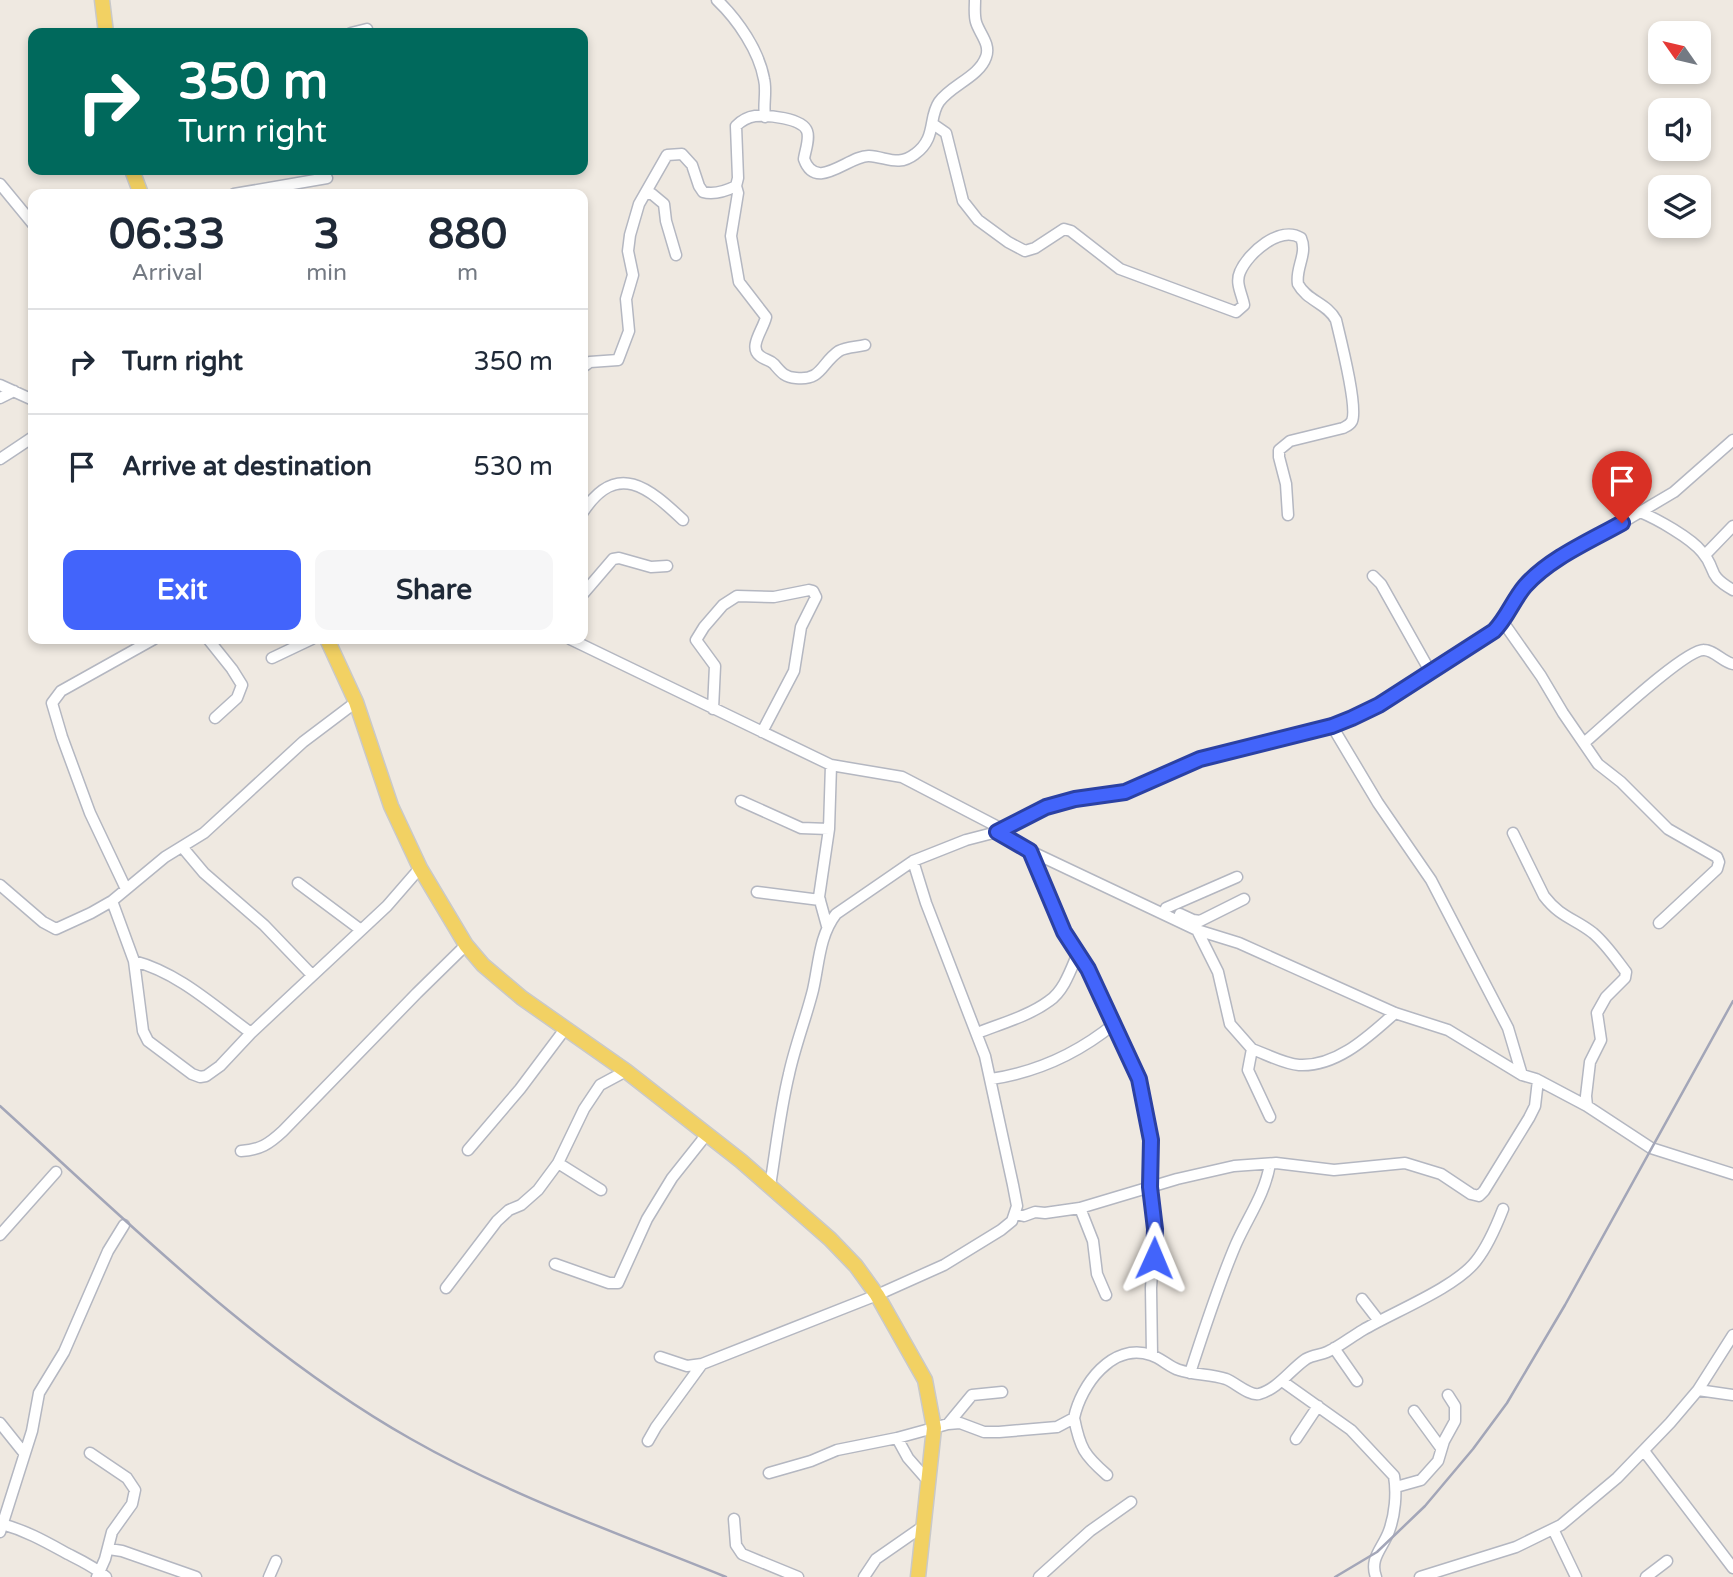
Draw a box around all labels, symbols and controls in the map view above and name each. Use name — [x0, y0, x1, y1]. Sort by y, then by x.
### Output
north arrow — [1648, 21, 1712, 84]
map controls — [1648, 21, 1711, 238]
text: 350 m — [178, 53, 328, 112]
icon: right — [63, 56, 154, 147]
button: sound — [1648, 98, 1711, 161]
text: Turn right — [178, 113, 327, 151]
button: layers — [1648, 175, 1711, 238]
text: 06:33 — [109, 209, 225, 260]
text: 3 — [313, 209, 340, 260]
text: 880 — [428, 209, 507, 260]
text: Arrival — [132, 259, 203, 287]
text: min — [306, 259, 347, 287]
text: m — [457, 259, 478, 287]
icon: right — [63, 343, 101, 381]
text: Turn right — [122, 346, 243, 377]
text: 350 m — [473, 346, 553, 377]
icon: arrive — [63, 448, 101, 486]
text: Arrive at destination — [122, 451, 372, 482]
text: 530 m — [473, 451, 553, 482]
pin — [1592, 451, 1652, 523]
icon: arrive — [1603, 462, 1641, 500]
button: Exit — [63, 550, 301, 630]
button: Share — [315, 550, 553, 630]
position arrow — [1117, 1221, 1191, 1295]

